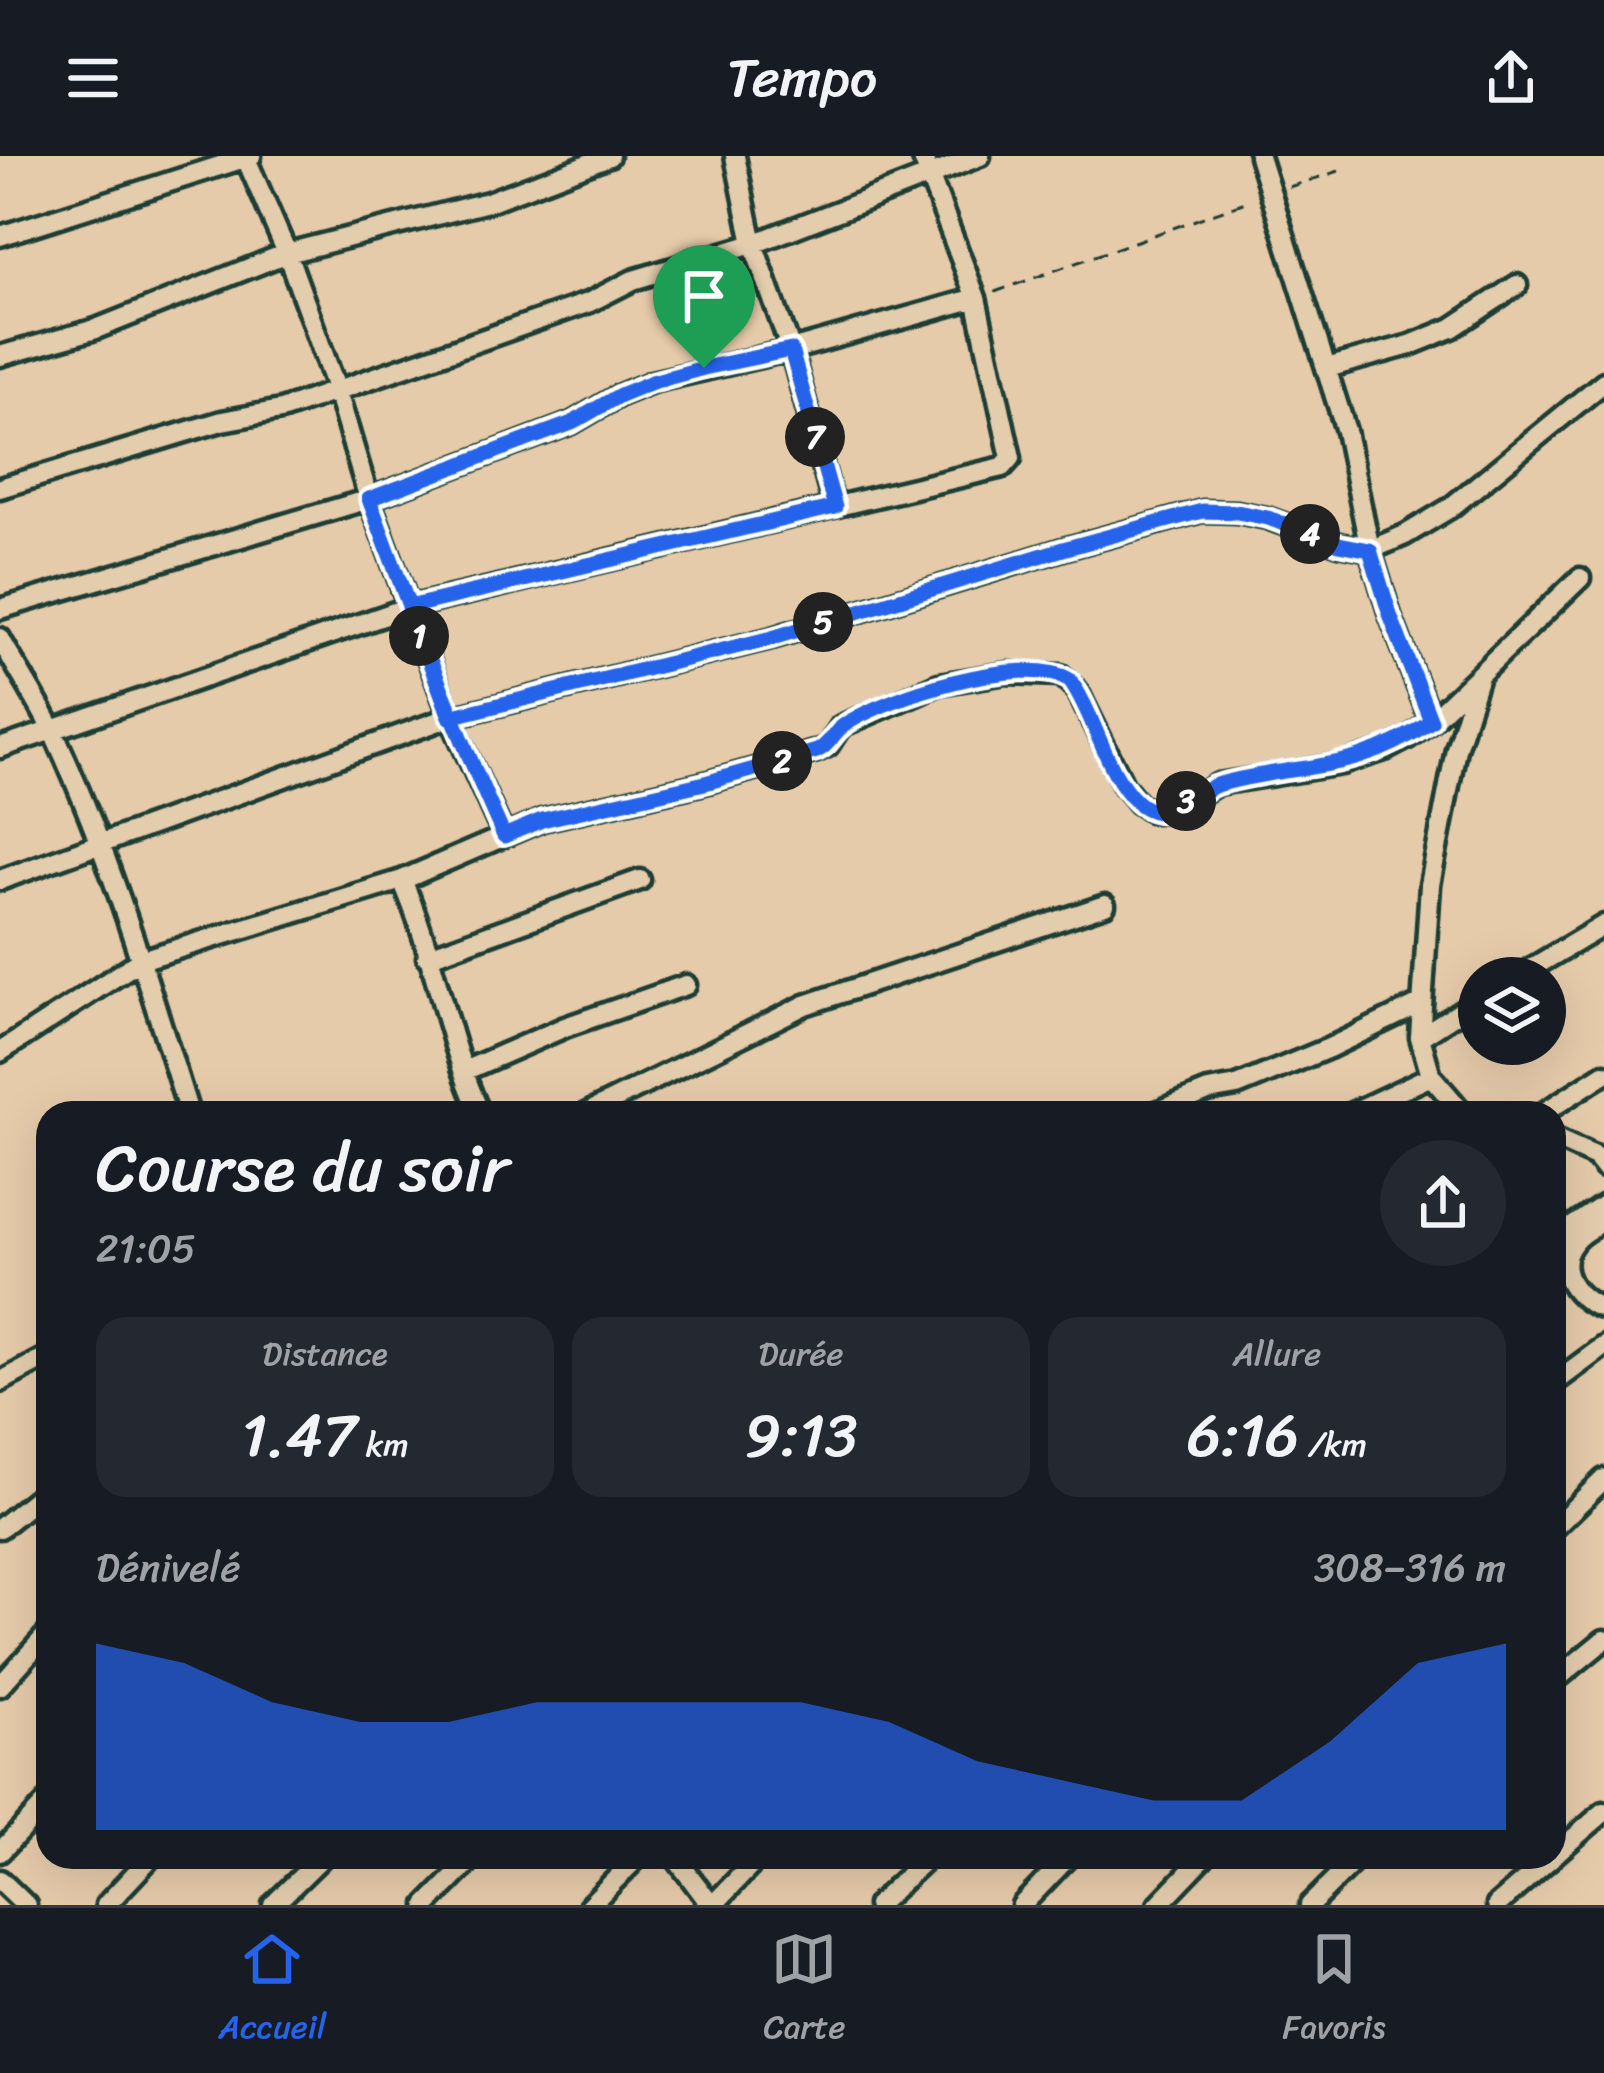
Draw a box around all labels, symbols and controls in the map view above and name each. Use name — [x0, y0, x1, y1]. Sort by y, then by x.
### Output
text: Tempo — [727, 30, 877, 126]
icon: menu — [60, 45, 126, 111]
icon: share — [1478, 45, 1544, 111]
pin — [653, 245, 755, 368]
icon: arrive — [671, 263, 737, 329]
pin: 7 — [785, 407, 845, 467]
text: 7 — [806, 408, 824, 466]
pin: 4 — [1280, 504, 1340, 564]
text: 4 — [1300, 505, 1320, 563]
pin: 5 — [793, 592, 853, 652]
text: 5 — [813, 593, 833, 651]
pin: 1 — [389, 606, 449, 666]
text: 1 — [412, 607, 426, 665]
pin: 2 — [752, 731, 812, 791]
text: 2 — [772, 732, 792, 790]
pin: 3 — [1156, 771, 1216, 831]
text: 3 — [1177, 772, 1195, 830]
map controls — [1458, 957, 1566, 1065]
button: layers — [1458, 957, 1566, 1065]
text: Course du soir — [96, 1110, 509, 1227]
button: share — [1380, 1140, 1506, 1266]
text: 21:05 — [96, 1214, 196, 1283]
text: Distance — [262, 1325, 388, 1383]
text: Durée — [759, 1325, 843, 1383]
text: Allure — [1233, 1325, 1321, 1383]
text: 1.47 — [241, 1383, 357, 1489]
text: 9:13 — [744, 1383, 858, 1489]
text: 6:16 — [1187, 1383, 1299, 1489]
text: km — [357, 1416, 409, 1474]
text: /km — [1299, 1416, 1367, 1474]
text: Dénivelé — [96, 1533, 241, 1602]
text: 308–316 m — [1314, 1533, 1506, 1602]
tab: Accueil — [219, 1926, 326, 2056]
tab: Carte — [763, 1926, 845, 2056]
tab: Favoris — [1283, 1926, 1385, 2056]

